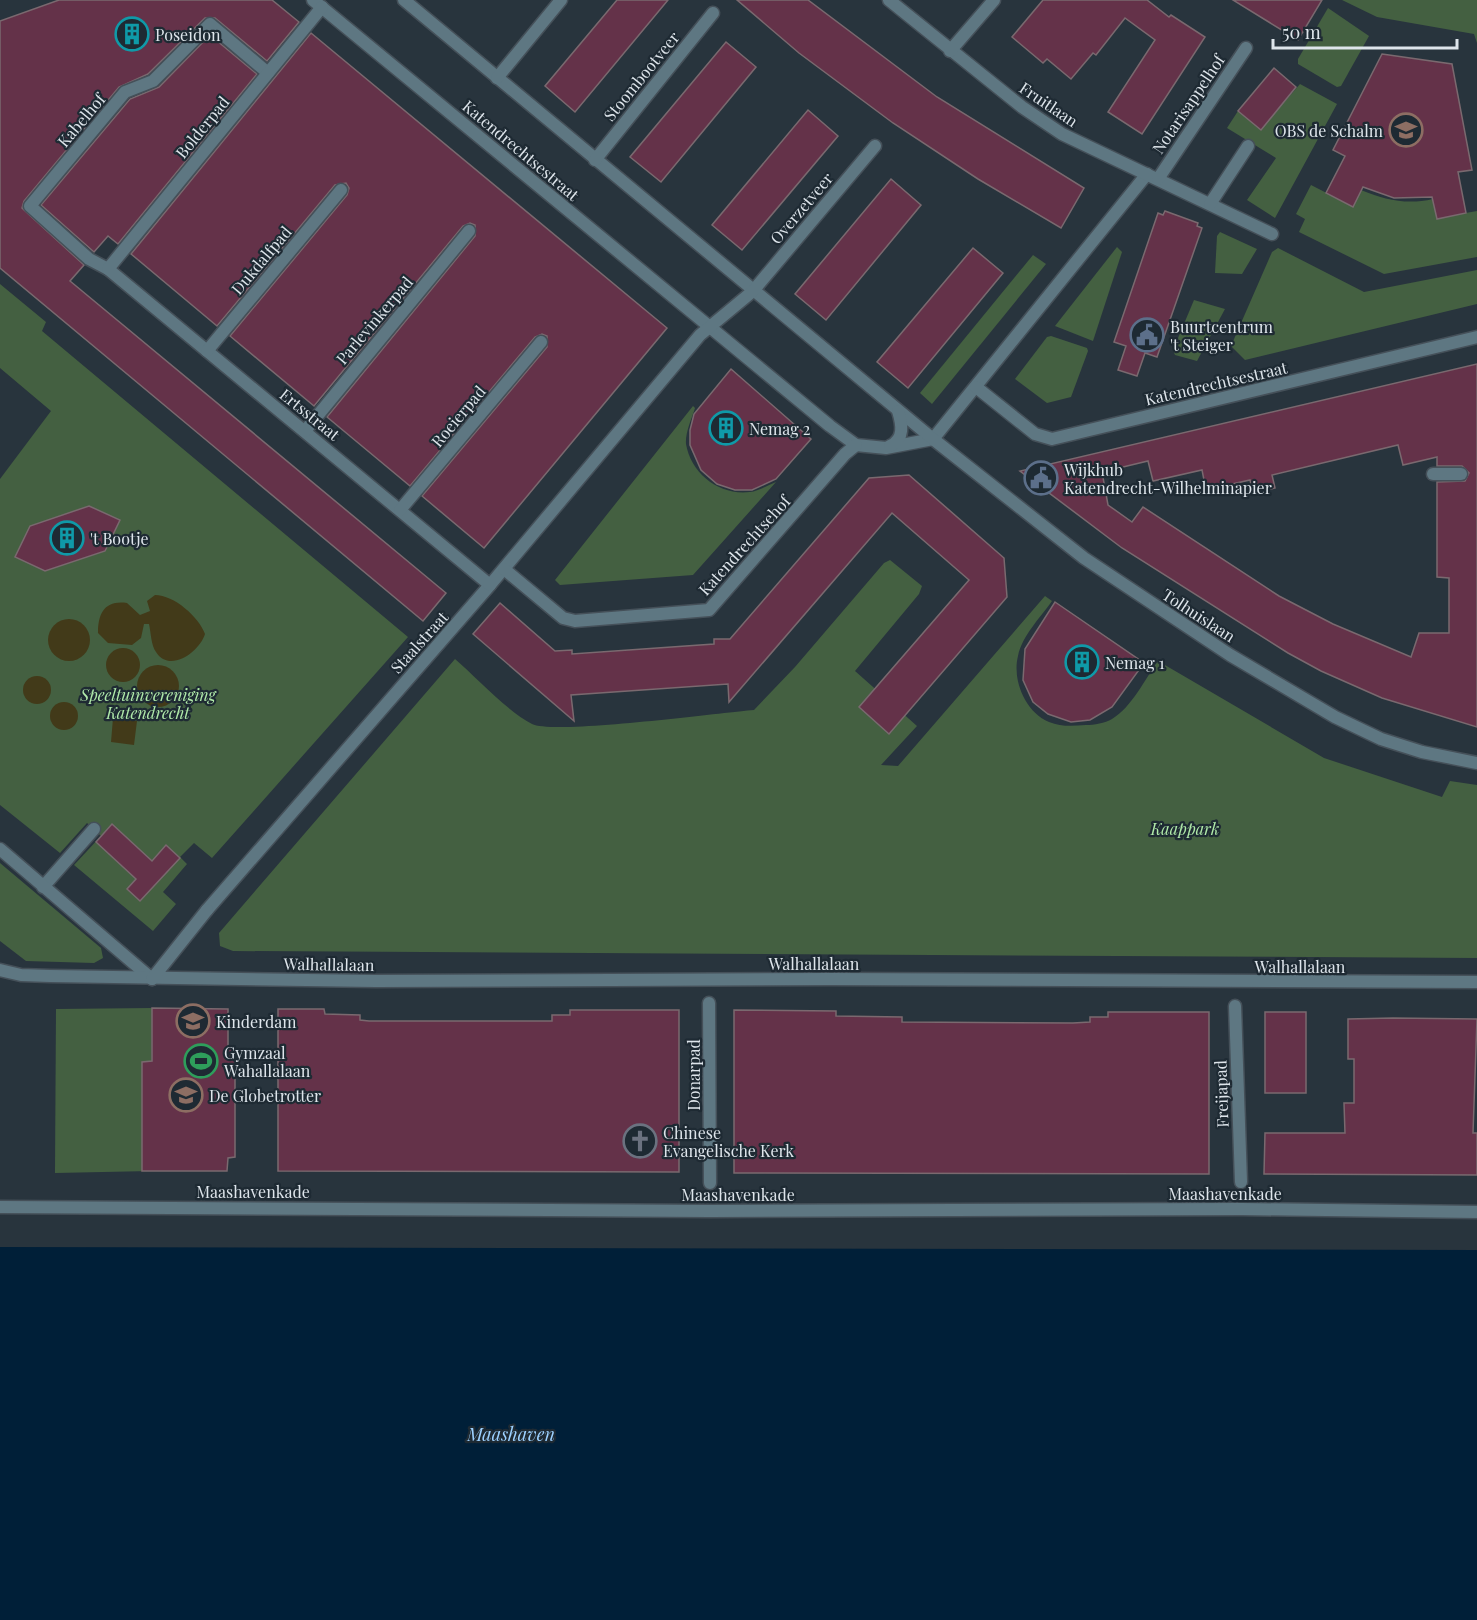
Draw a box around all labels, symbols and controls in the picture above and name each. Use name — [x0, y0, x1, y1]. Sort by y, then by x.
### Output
scale bar — [1273, 12, 1458, 50]
building icon: Poseidon — [114, 16, 150, 52]
text: 50 m — [1282, 20, 1321, 44]
place label: Poseidon — [155, 24, 221, 45]
street label: Stoombootveer — [598, 27, 684, 125]
street label: Notarisappelhof — [1147, 49, 1230, 158]
street label: Fruitlaan — [1016, 77, 1083, 131]
street label: Kabelhof — [53, 88, 111, 151]
street label: Bolderpad — [171, 92, 233, 162]
street label: Katendrechtsestraat — [458, 95, 584, 205]
school or university icon: OBS de Schalm — [1388, 112, 1424, 148]
place label: OBS de Schalm — [1275, 120, 1383, 141]
street label: Overzetveer — [765, 168, 837, 248]
street label: Dukdalfpad — [226, 221, 296, 299]
street label: Parlevinkerpad — [331, 272, 417, 368]
place label: Buurtcentrum 't Steiger — [1170, 316, 1273, 355]
public building icon: Buurtcentrum 't Steiger — [1129, 317, 1165, 353]
street label: Katendrechtsestraat — [1143, 356, 1290, 410]
street label: Roeierpad — [426, 381, 490, 451]
street label: Ertsstraat — [276, 383, 345, 445]
building icon: Nemag 2 — [708, 410, 744, 446]
place label: Nemag 2 — [749, 418, 810, 439]
place label: Wijkhub Katendrecht-Wilhelminapier — [1063, 459, 1272, 498]
public building icon: Wijkhub Katendrecht-Wilhelminapier — [1023, 460, 1059, 496]
street label: Katendrechtsehof — [694, 489, 796, 599]
building icon: 't Bootje — [49, 520, 85, 556]
place label: 't Bootje — [90, 528, 149, 549]
street label: Tolhuislaan — [1158, 584, 1240, 647]
street label: Staalstraat — [386, 606, 453, 677]
building icon: Nemag 1 — [1064, 644, 1100, 680]
place label: Nemag 1 — [1105, 652, 1165, 673]
park label: Speeltuinvereniging Katendrecht — [79, 684, 218, 723]
park label: Kaappark — [1150, 818, 1219, 839]
street label: Walhallalaan — [282, 953, 375, 975]
street label: Walhallalaan — [768, 953, 860, 974]
street label: Walhallalaan — [1254, 956, 1346, 977]
school or university icon: Kinderdam — [175, 1003, 211, 1039]
place label: Kinderdam — [216, 1011, 296, 1032]
street label: Donarpad — [683, 1039, 704, 1111]
place label: Gymzaal Wahallalaan — [223, 1042, 311, 1081]
sports icon: Gymzaal Wahallalaan — [183, 1043, 219, 1079]
street label: Freijapad — [1209, 1060, 1233, 1128]
school or university icon: De Globetrotter — [168, 1077, 204, 1113]
place label: De Globetrotter — [209, 1085, 321, 1106]
place label: Chinese Evangelische Kerk — [663, 1122, 794, 1161]
church icon: Chinese Evangelische Kerk — [622, 1123, 658, 1159]
street label: Maashavenkade — [196, 1181, 310, 1202]
street label: Maashavenkade — [1168, 1183, 1282, 1204]
street label: Maashavenkade — [681, 1184, 795, 1205]
water label: Maashaven — [466, 1422, 555, 1446]

